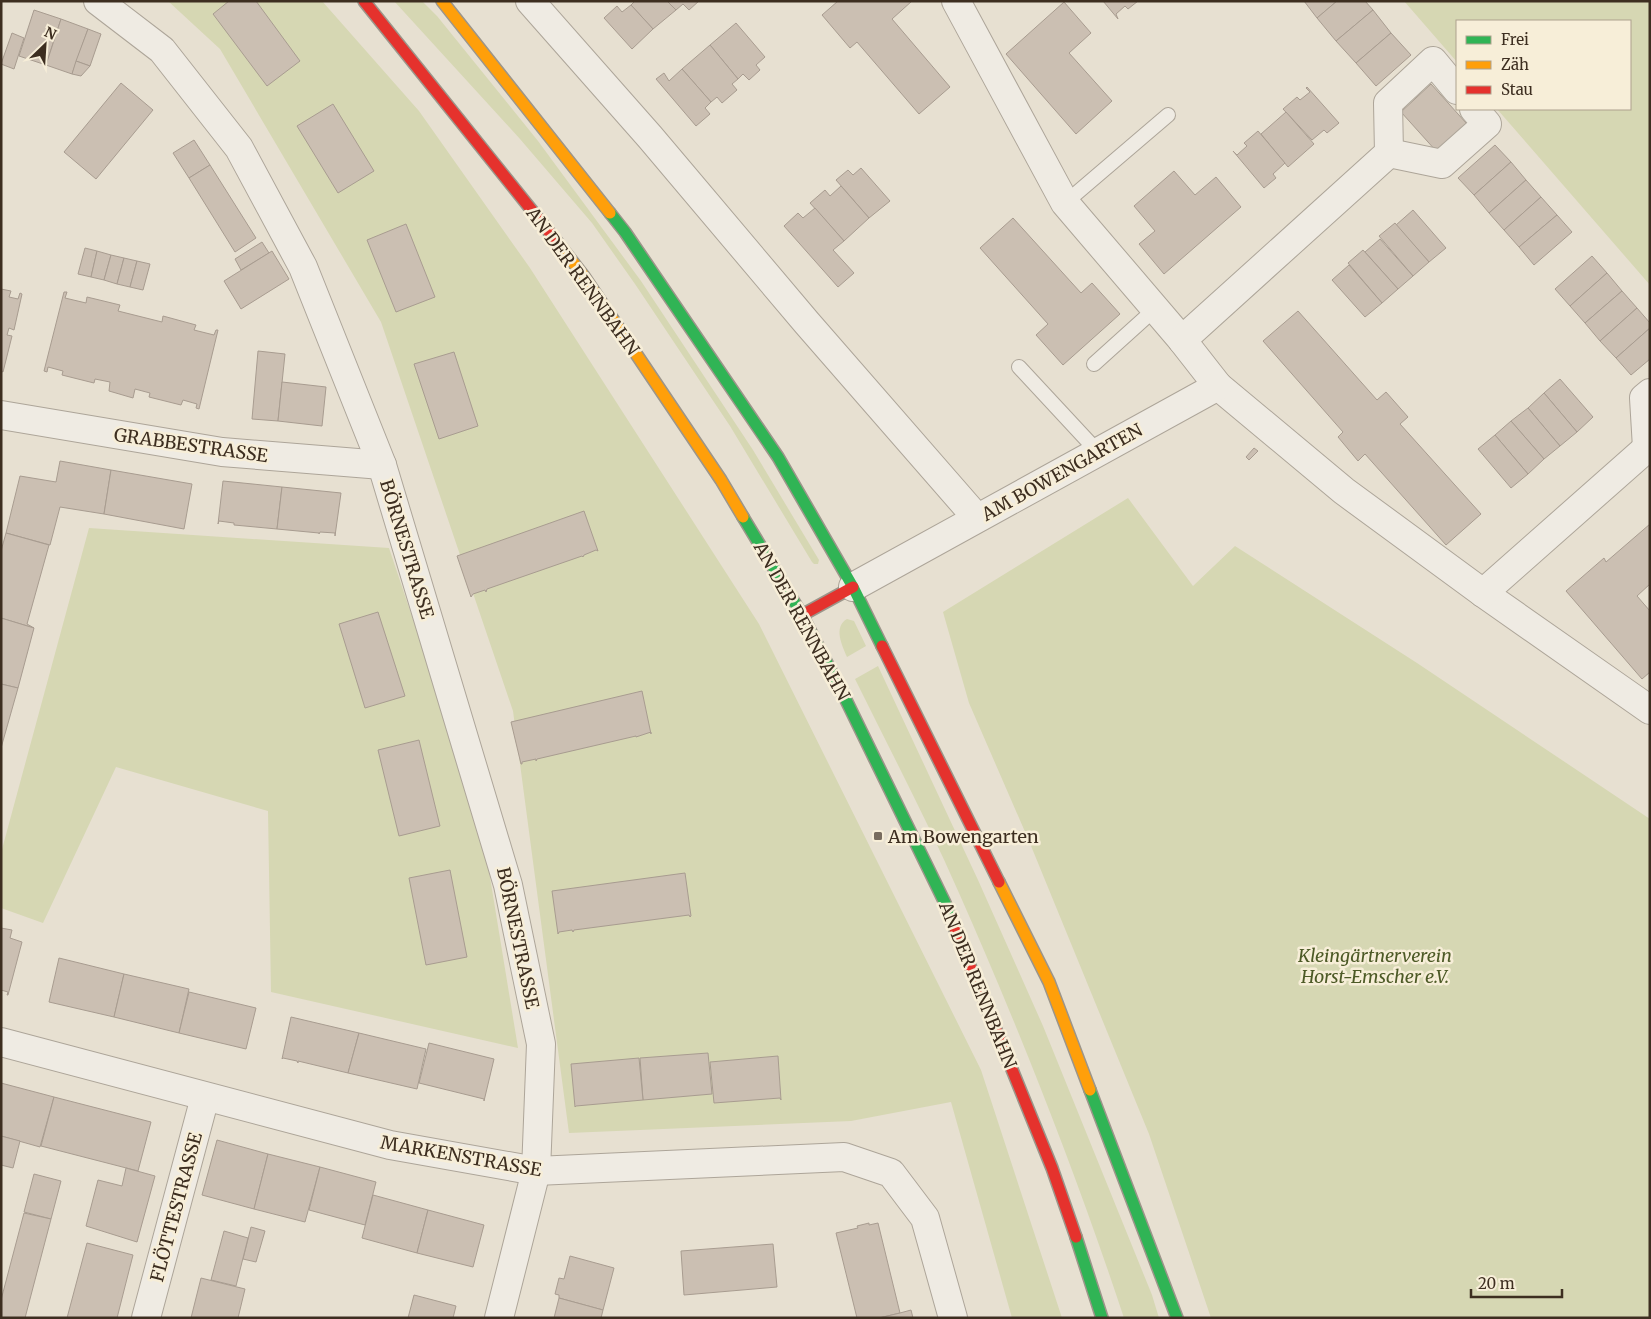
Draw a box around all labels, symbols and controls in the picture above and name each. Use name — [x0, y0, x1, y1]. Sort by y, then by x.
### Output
north arrow — [20, 20, 70, 70]
legend — [1456, 20, 1631, 110]
text: N — [42, 23, 59, 44]
text: Frei — [1501, 30, 1529, 49]
text: Zäh — [1501, 55, 1529, 74]
text: Stau — [1501, 80, 1533, 99]
street label: AN DER RENNBAHN — [521, 201, 645, 360]
street label: AM BOWENGARTEN — [977, 418, 1147, 526]
street label: GRABBESTRASSE — [113, 423, 270, 467]
street label: BÖRNESTRASSE — [375, 477, 439, 622]
street label: AN DER RENNBAHN — [748, 537, 855, 704]
place label: Am Bowengarten — [887, 825, 1039, 848]
marker: Am Bowengarten — [872, 830, 884, 842]
street label: BÖRNESTRASSE — [492, 865, 544, 1012]
street label: AN DER RENNBAHN — [934, 897, 1022, 1072]
park label: Kleingärtnerverein Horst-Emscher e.V. — [1297, 944, 1452, 988]
street label: FLÖTTESTRASSE — [145, 1129, 207, 1284]
street label: MARKENSTRASSE — [379, 1131, 544, 1182]
scale bar — [1471, 1266, 1562, 1298]
text: 20 m — [1478, 1274, 1515, 1293]

